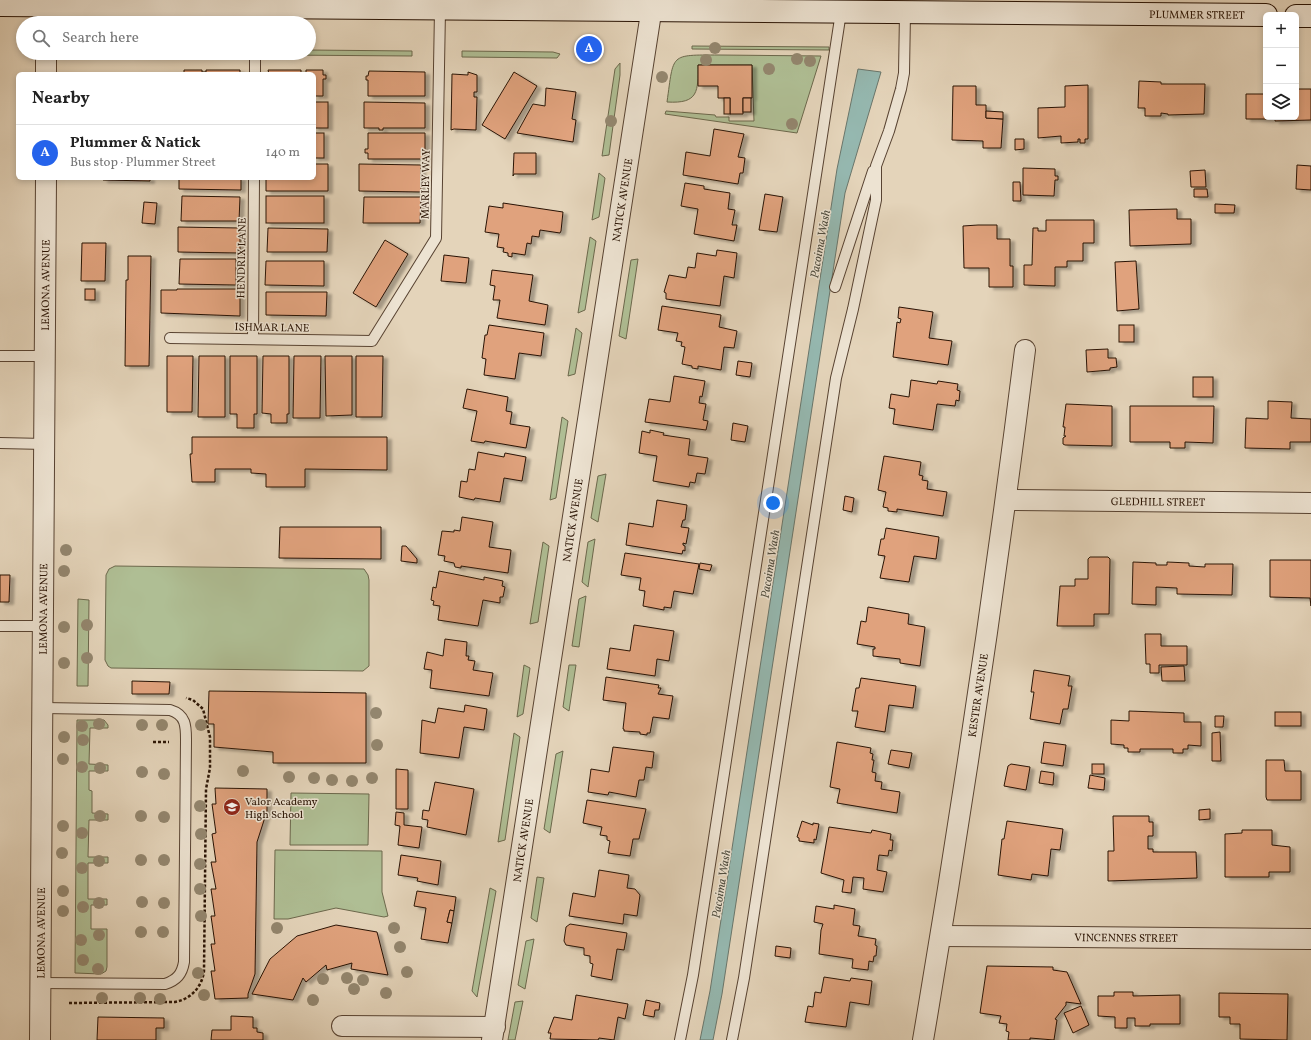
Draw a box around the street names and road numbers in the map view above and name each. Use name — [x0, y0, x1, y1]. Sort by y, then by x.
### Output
street label: PLUMMER STREET — [1149, 8, 1245, 24]
street label: MARLEY WAY — [418, 149, 435, 219]
street label: NATICK AVENUE — [610, 157, 637, 243]
street label: HENDRIX LANE — [234, 217, 251, 299]
street label: LEMONA AVENUE — [39, 239, 55, 331]
street label: ISHMAR LANE — [235, 320, 310, 337]
street label: NATICK AVENUE — [560, 477, 588, 563]
street label: GLEDHILL STREET — [1111, 495, 1206, 511]
street label: LEMONA AVENUE — [37, 563, 52, 655]
street label: KESTER AVENUE — [966, 652, 993, 739]
street label: NATICK AVENUE — [511, 797, 538, 883]
street label: LEMONA AVENUE — [34, 887, 50, 979]
street label: VINCENNES STREET — [1074, 931, 1178, 947]

